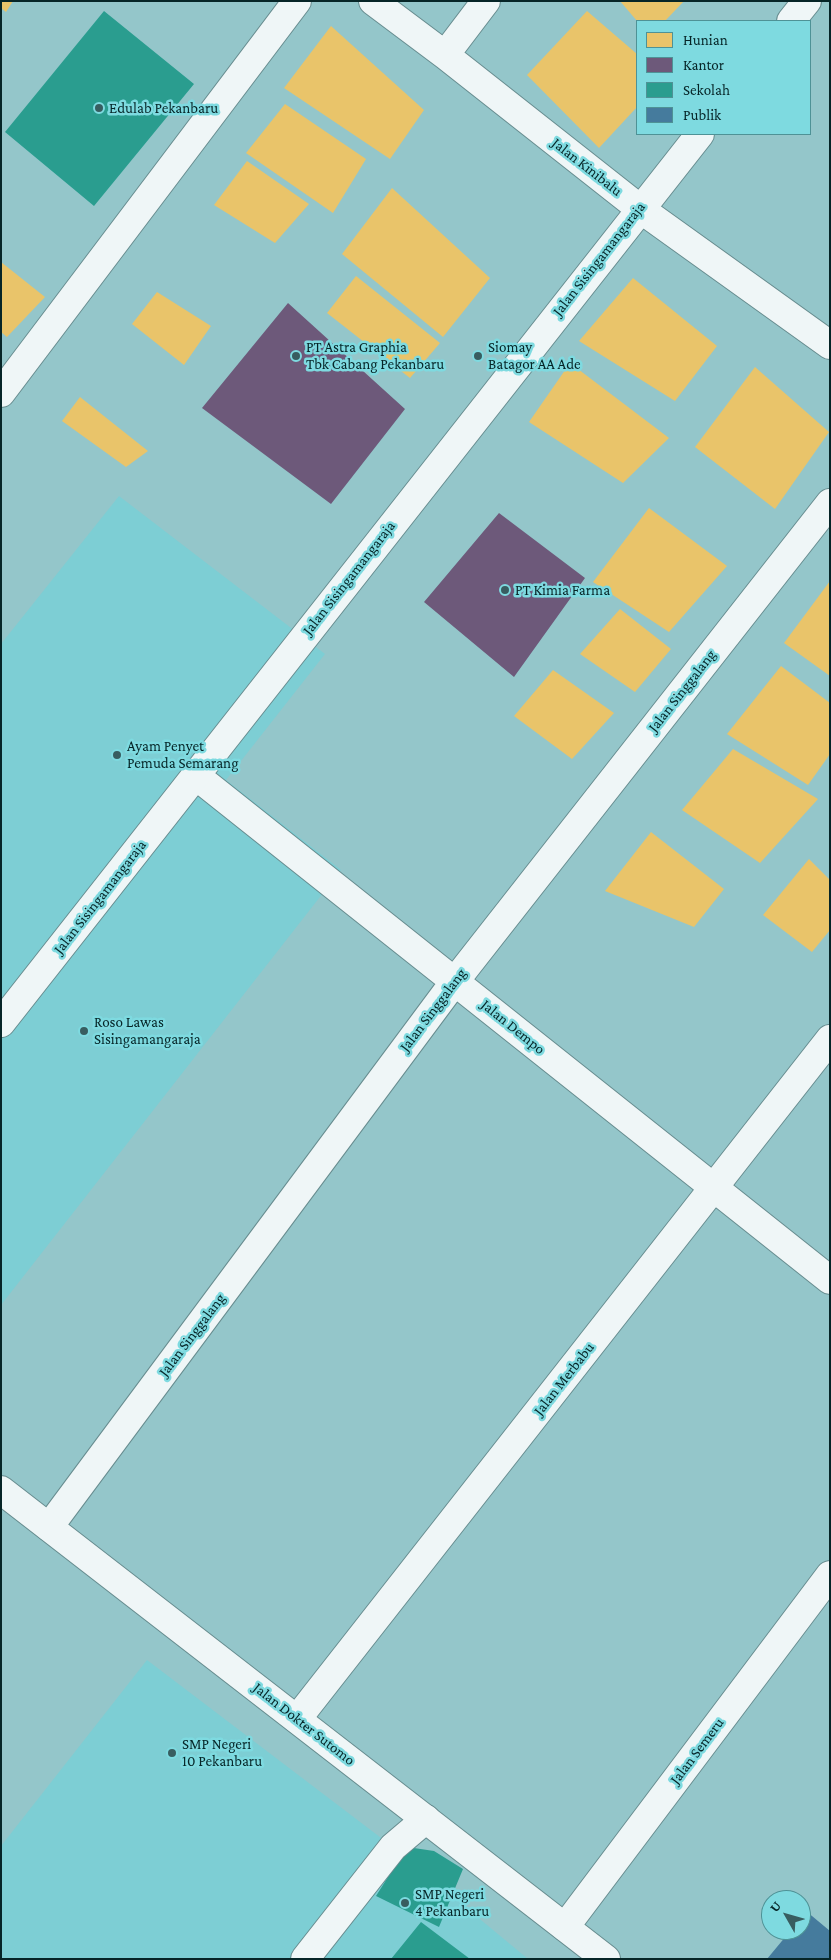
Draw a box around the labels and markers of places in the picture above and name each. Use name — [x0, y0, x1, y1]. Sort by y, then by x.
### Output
place label: Edulab Pekanbaru — [109, 99, 218, 117]
marker: Edulab Pekanbaru — [93, 102, 105, 114]
place label: PT Astra Graphia Tbk Cabang Pekanbaru — [306, 338, 444, 373]
place label: Siomay Batagor AA Ade — [488, 338, 581, 373]
marker: PT Astra Graphia Tbk Cabang Pekanbaru — [290, 350, 302, 362]
marker: Siomay Batagor AA Ade — [472, 350, 484, 362]
place label: PT Kimia Farma — [515, 581, 610, 599]
marker: PT Kimia Farma — [499, 584, 511, 596]
place label: Ayam Penyet Pemuda Semarang — [127, 737, 238, 772]
marker: Ayam Penyet Pemuda Semarang — [111, 749, 123, 761]
place label: Roso Lawas Sisingamangaraja — [94, 1013, 201, 1048]
marker: Roso Lawas Sisingamangaraja — [78, 1025, 90, 1037]
place label: SMP Negeri 10 Pekanbaru — [182, 1735, 262, 1770]
marker: SMP Negeri 10 Pekanbaru — [166, 1747, 178, 1759]
place label: SMP Negeri 4 Pekanbaru — [415, 1885, 489, 1920]
marker: SMP Negeri 4 Pekanbaru — [399, 1897, 411, 1909]

